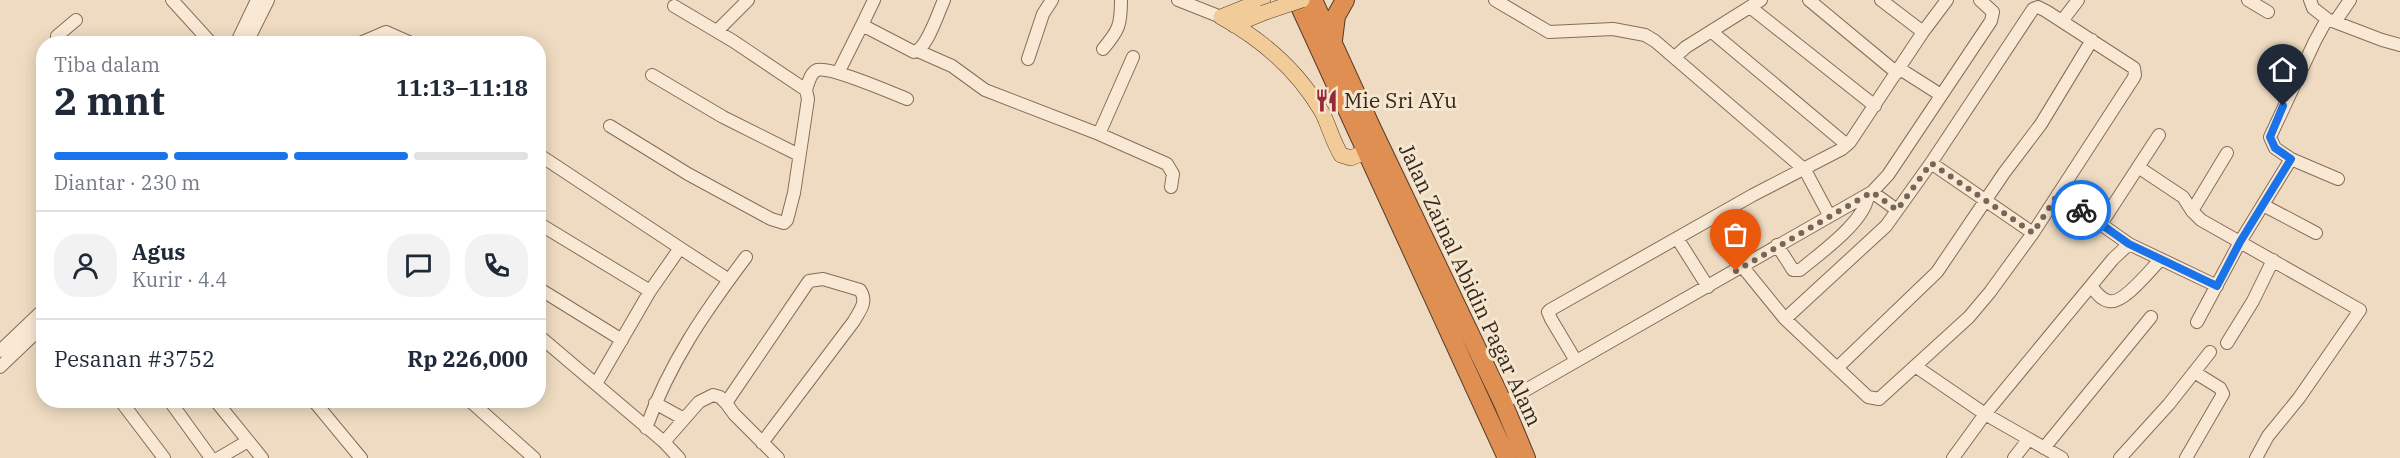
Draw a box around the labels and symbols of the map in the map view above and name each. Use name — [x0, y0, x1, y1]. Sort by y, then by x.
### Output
pin — [2257, 44, 2308, 106]
place label: Mie Sri AYu — [1344, 86, 1457, 114]
restaurant icon: Mie Sri AYu — [1313, 88, 1339, 114]
street label: Jalan Zainal Abidin Pagar Alam — [1393, 139, 1549, 430]
courier — [2051, 180, 2111, 240]
pin — [1710, 209, 1761, 271]

